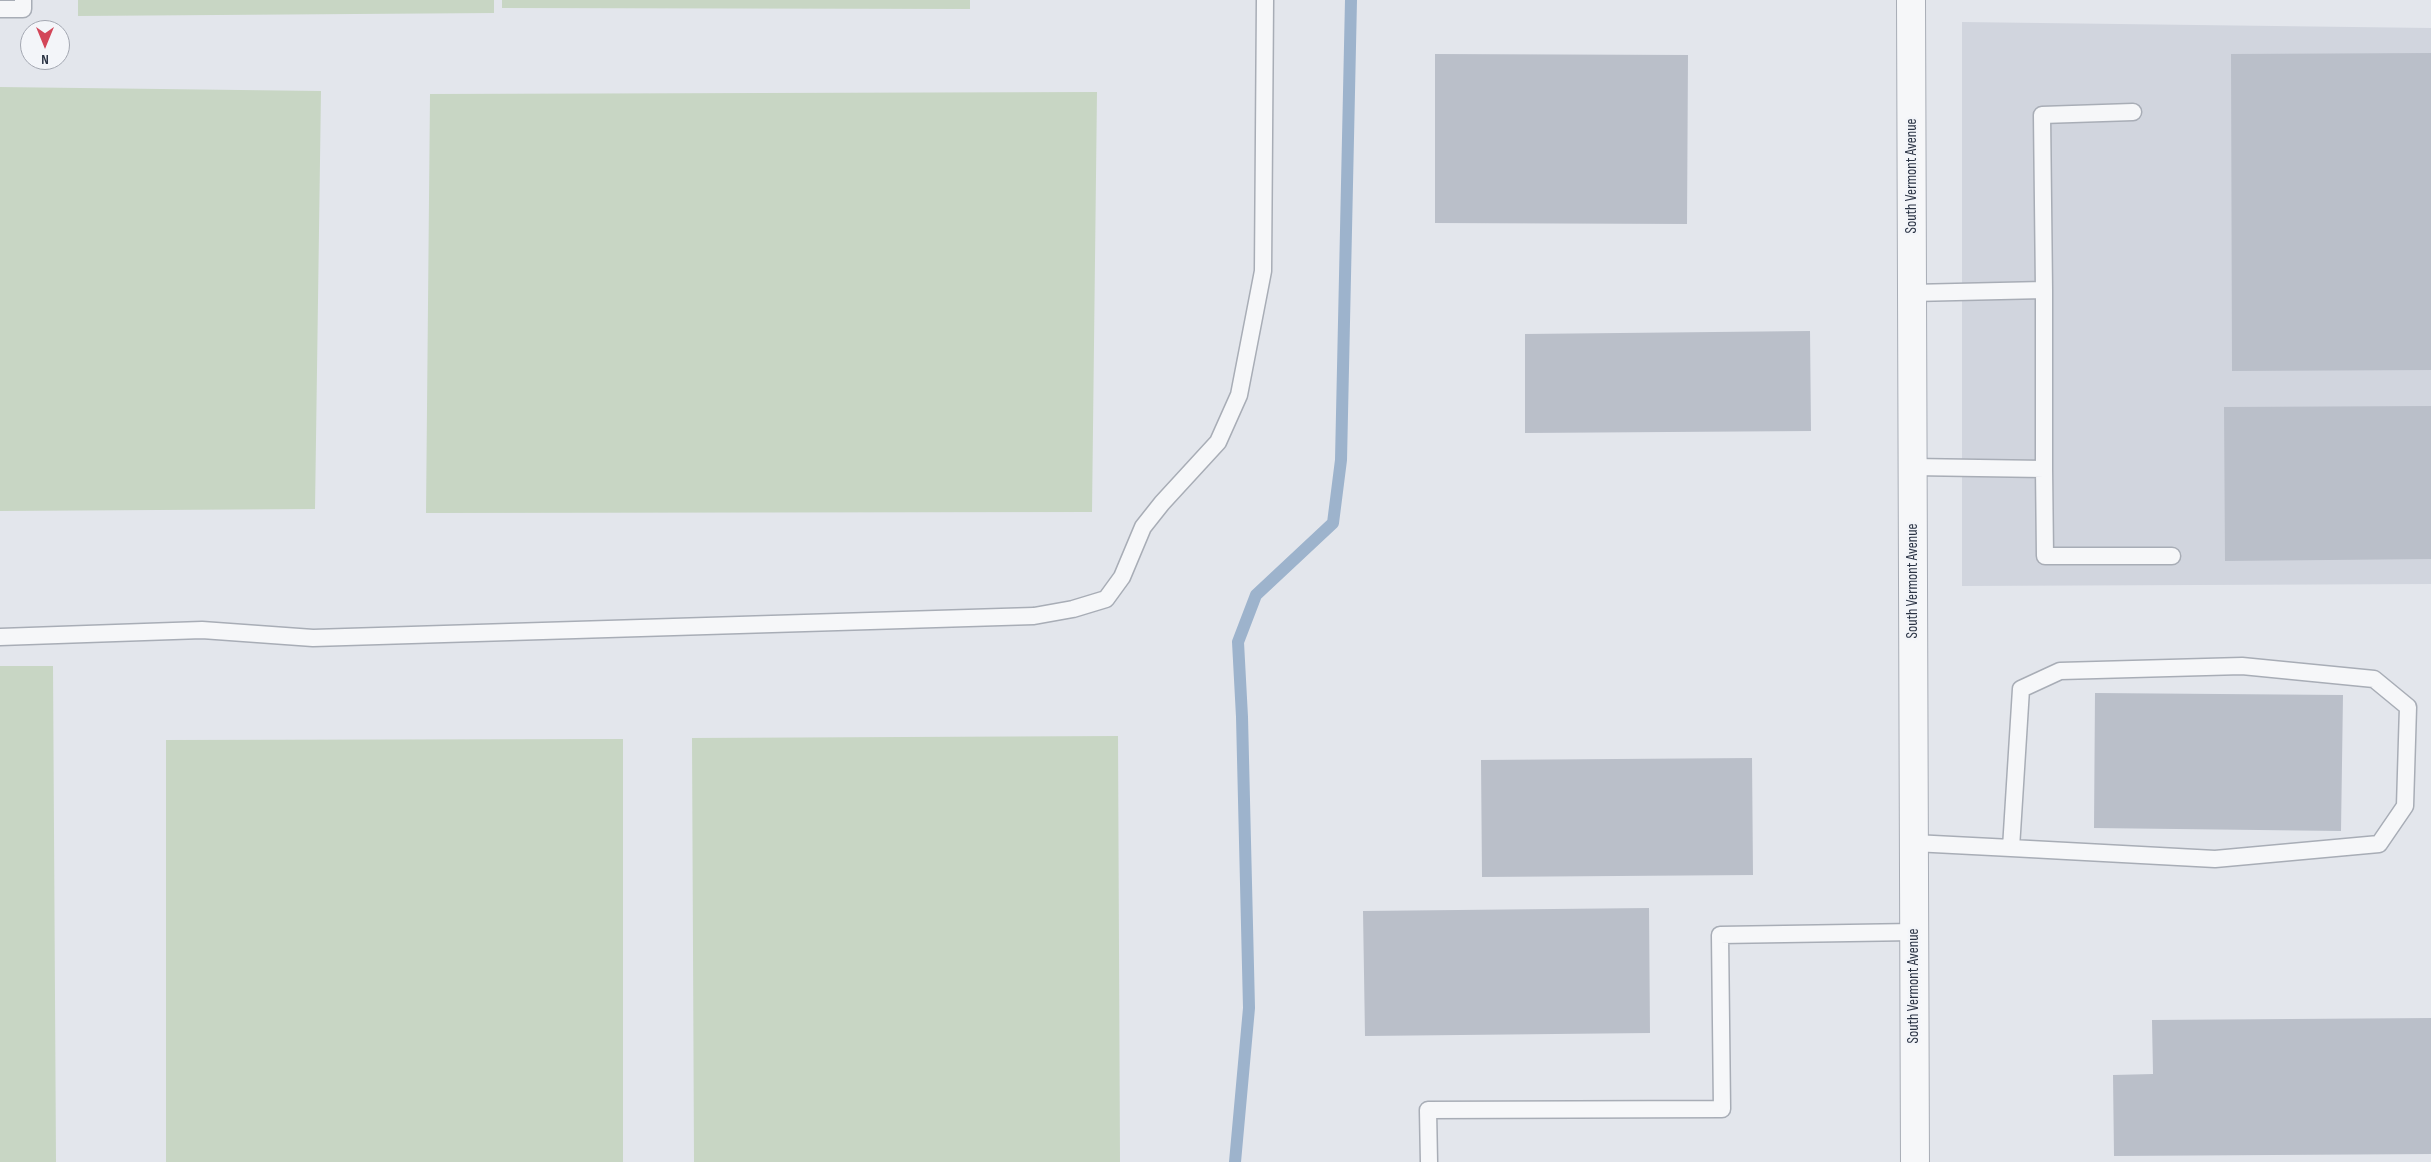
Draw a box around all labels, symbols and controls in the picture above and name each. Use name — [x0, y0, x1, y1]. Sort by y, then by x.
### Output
north arrow — [20, 20, 70, 70]
text: N — [41, 51, 49, 68]
street label: South Vermont Avenue — [1903, 119, 1921, 233]
street label: South Vermont Avenue — [1904, 524, 1922, 638]
street label: South Vermont Avenue — [1905, 929, 1923, 1043]

